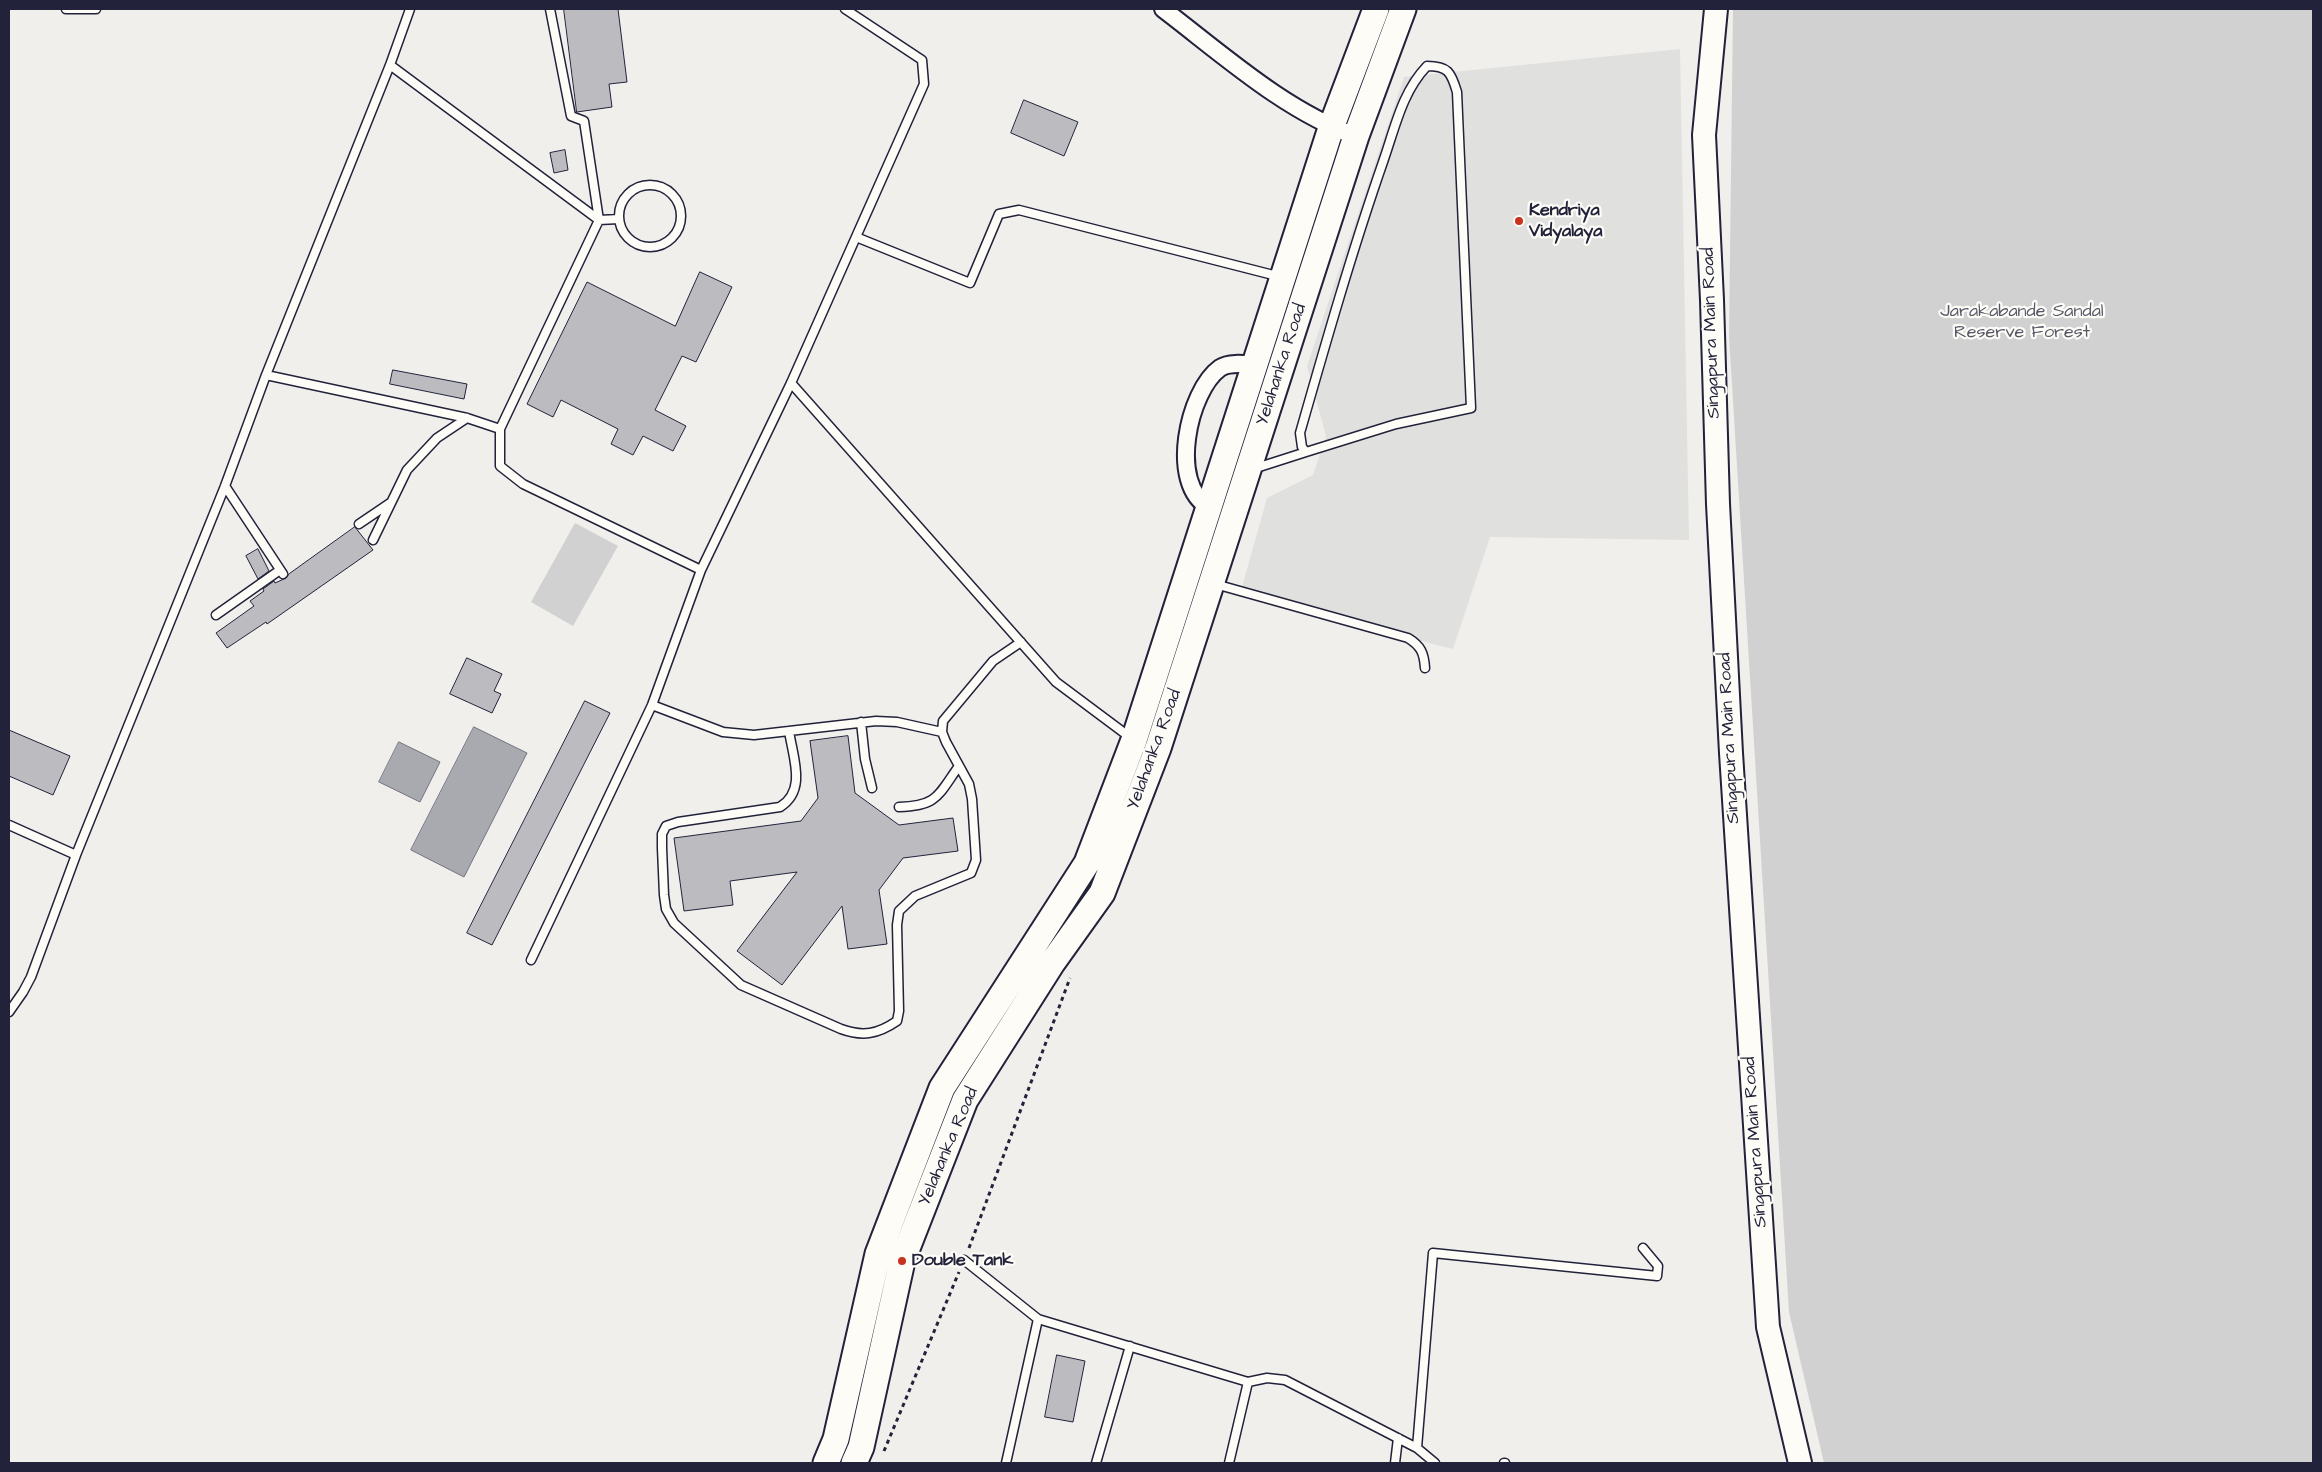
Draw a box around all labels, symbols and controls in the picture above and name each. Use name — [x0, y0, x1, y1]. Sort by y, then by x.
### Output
place label: Kendriya Vidyalaya — [1529, 200, 1602, 242]
marker: Kendriya Vidyalaya — [1513, 215, 1525, 227]
street label: Singapura Main Road — [1698, 247, 1726, 419]
street label: Yelahanka Road — [1252, 301, 1312, 429]
park label: Jarakabande Sandal Reserve Forest — [1940, 301, 2104, 344]
street label: Singapura Main Road — [1715, 652, 1745, 824]
street label: Yelahanka Road — [1123, 687, 1187, 813]
street label: Singapura Main Road — [1739, 1056, 1773, 1228]
street label: Yelahanka Road — [914, 1084, 984, 1210]
place label: Double Tank — [912, 1250, 1013, 1272]
marker: Double Tank — [896, 1255, 908, 1267]

